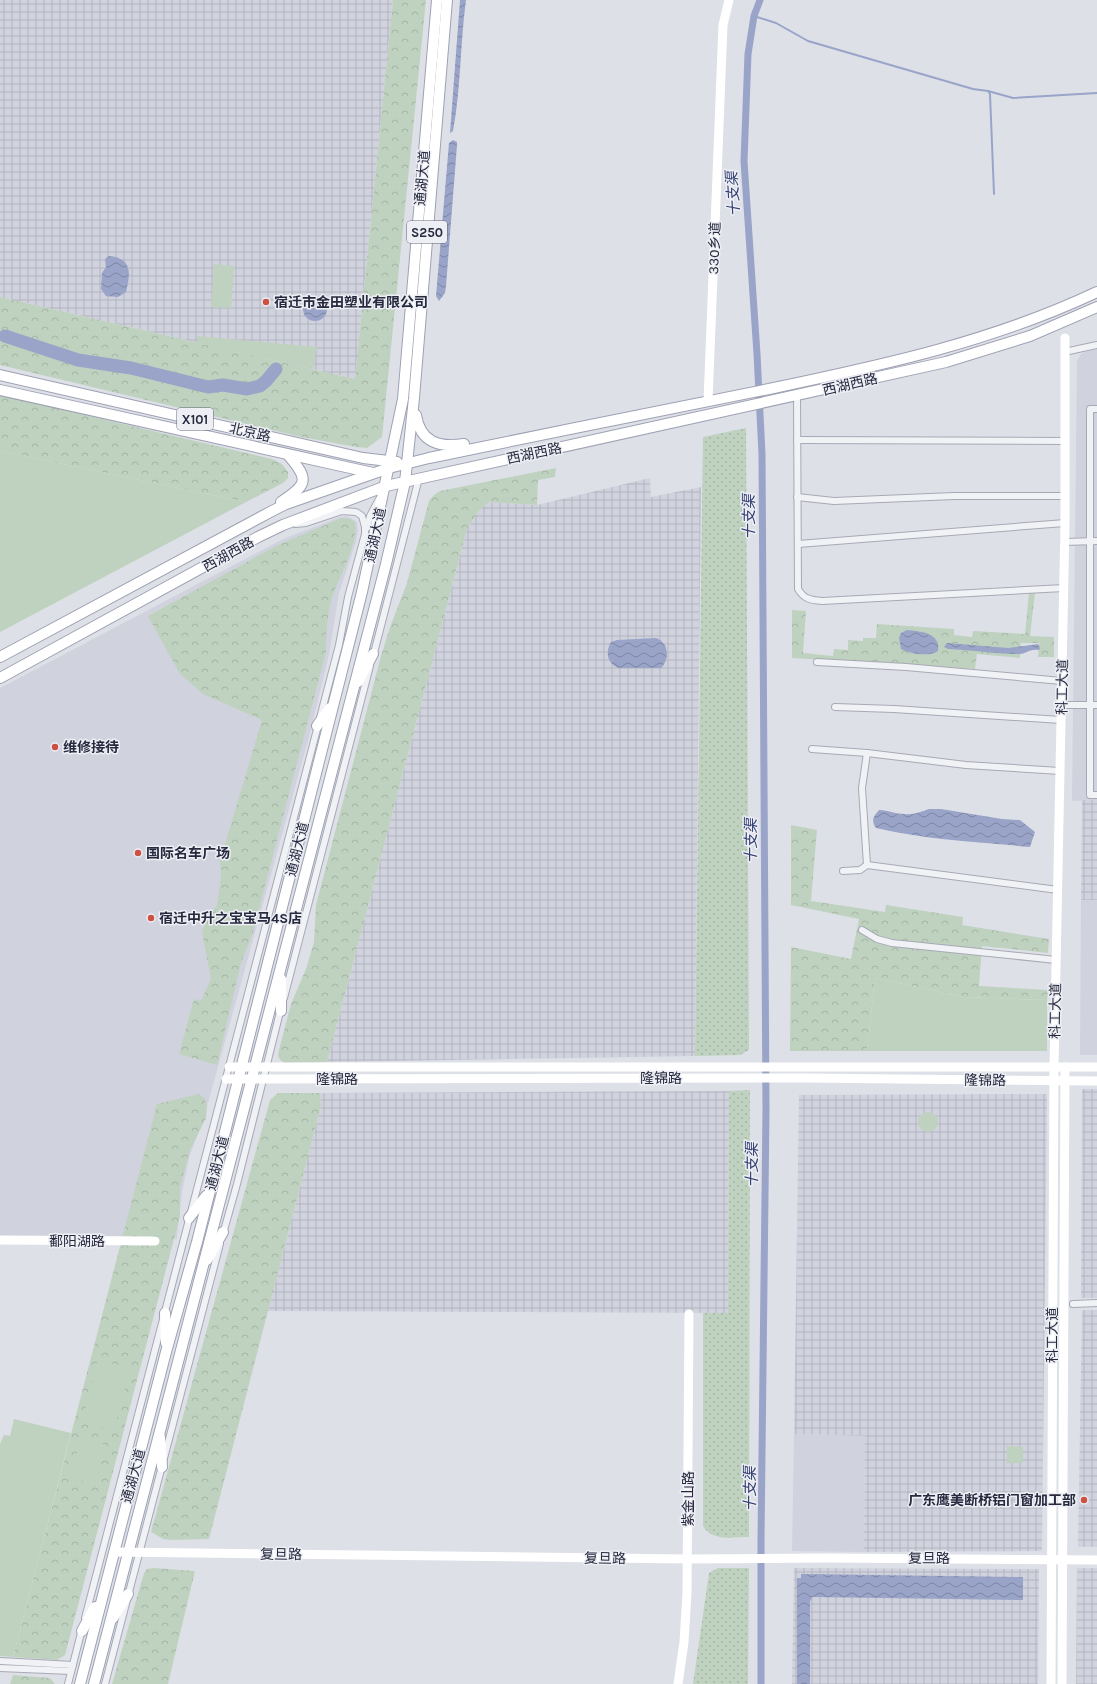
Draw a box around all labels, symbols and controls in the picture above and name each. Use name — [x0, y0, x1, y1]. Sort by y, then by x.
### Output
street label: 通湖大道 — [412, 149, 433, 207]
water label: 十支渠 — [723, 169, 743, 217]
road number: S250 — [407, 221, 447, 243]
street label: 330乡道 — [705, 221, 724, 275]
place label: 宿迁市金田塑业有限公司 — [274, 294, 428, 311]
marker: 宿迁市金田塑业有限公司 — [261, 297, 271, 307]
street label: 西湖西路 — [821, 370, 879, 399]
road number: X101 — [177, 408, 213, 430]
street label: 北京路 — [228, 419, 272, 445]
street label: 西湖西路 — [505, 439, 563, 468]
water label: 十支渠 — [740, 493, 758, 540]
street label: 通湖大道 — [361, 506, 390, 564]
street label: 西湖西路 — [200, 533, 257, 575]
street label: 科工大道 — [1054, 659, 1071, 715]
place label: 维修接待 — [63, 739, 119, 756]
marker: 维修接待 — [50, 742, 60, 752]
water label: 十支渠 — [742, 817, 760, 864]
street label: 通湖大道 — [282, 820, 313, 878]
place label: 国际名车广场 — [146, 845, 230, 862]
marker: 国际名车广场 — [133, 848, 143, 858]
place label: 宿迁中升之宝宝马4S店 — [159, 910, 302, 927]
marker: 宿迁中升之宝宝马4S店 — [146, 913, 156, 923]
street label: 科工大道 — [1047, 983, 1064, 1039]
street label: 隆锦路 — [640, 1070, 682, 1087]
street label: 隆锦路 — [316, 1071, 358, 1088]
street label: 隆锦路 — [964, 1072, 1006, 1089]
street label: 通湖大道 — [202, 1134, 233, 1192]
water label: 十支渠 — [743, 1141, 761, 1188]
street label: 鄱阳湖路 — [49, 1233, 105, 1250]
street label: 科工大道 — [1044, 1307, 1061, 1363]
street label: 通湖大道 — [118, 1447, 149, 1505]
water label: 十支渠 — [741, 1465, 759, 1512]
street label: 紫金山路 — [680, 1471, 697, 1527]
place label: 广东鹰美断桥铝门窗加工部 — [908, 1492, 1076, 1509]
marker: 广东鹰美断桥铝门窗加工部 — [1079, 1495, 1089, 1505]
street label: 复旦路 — [260, 1546, 302, 1563]
street label: 复旦路 — [584, 1550, 626, 1567]
street label: 复旦路 — [908, 1550, 950, 1567]

